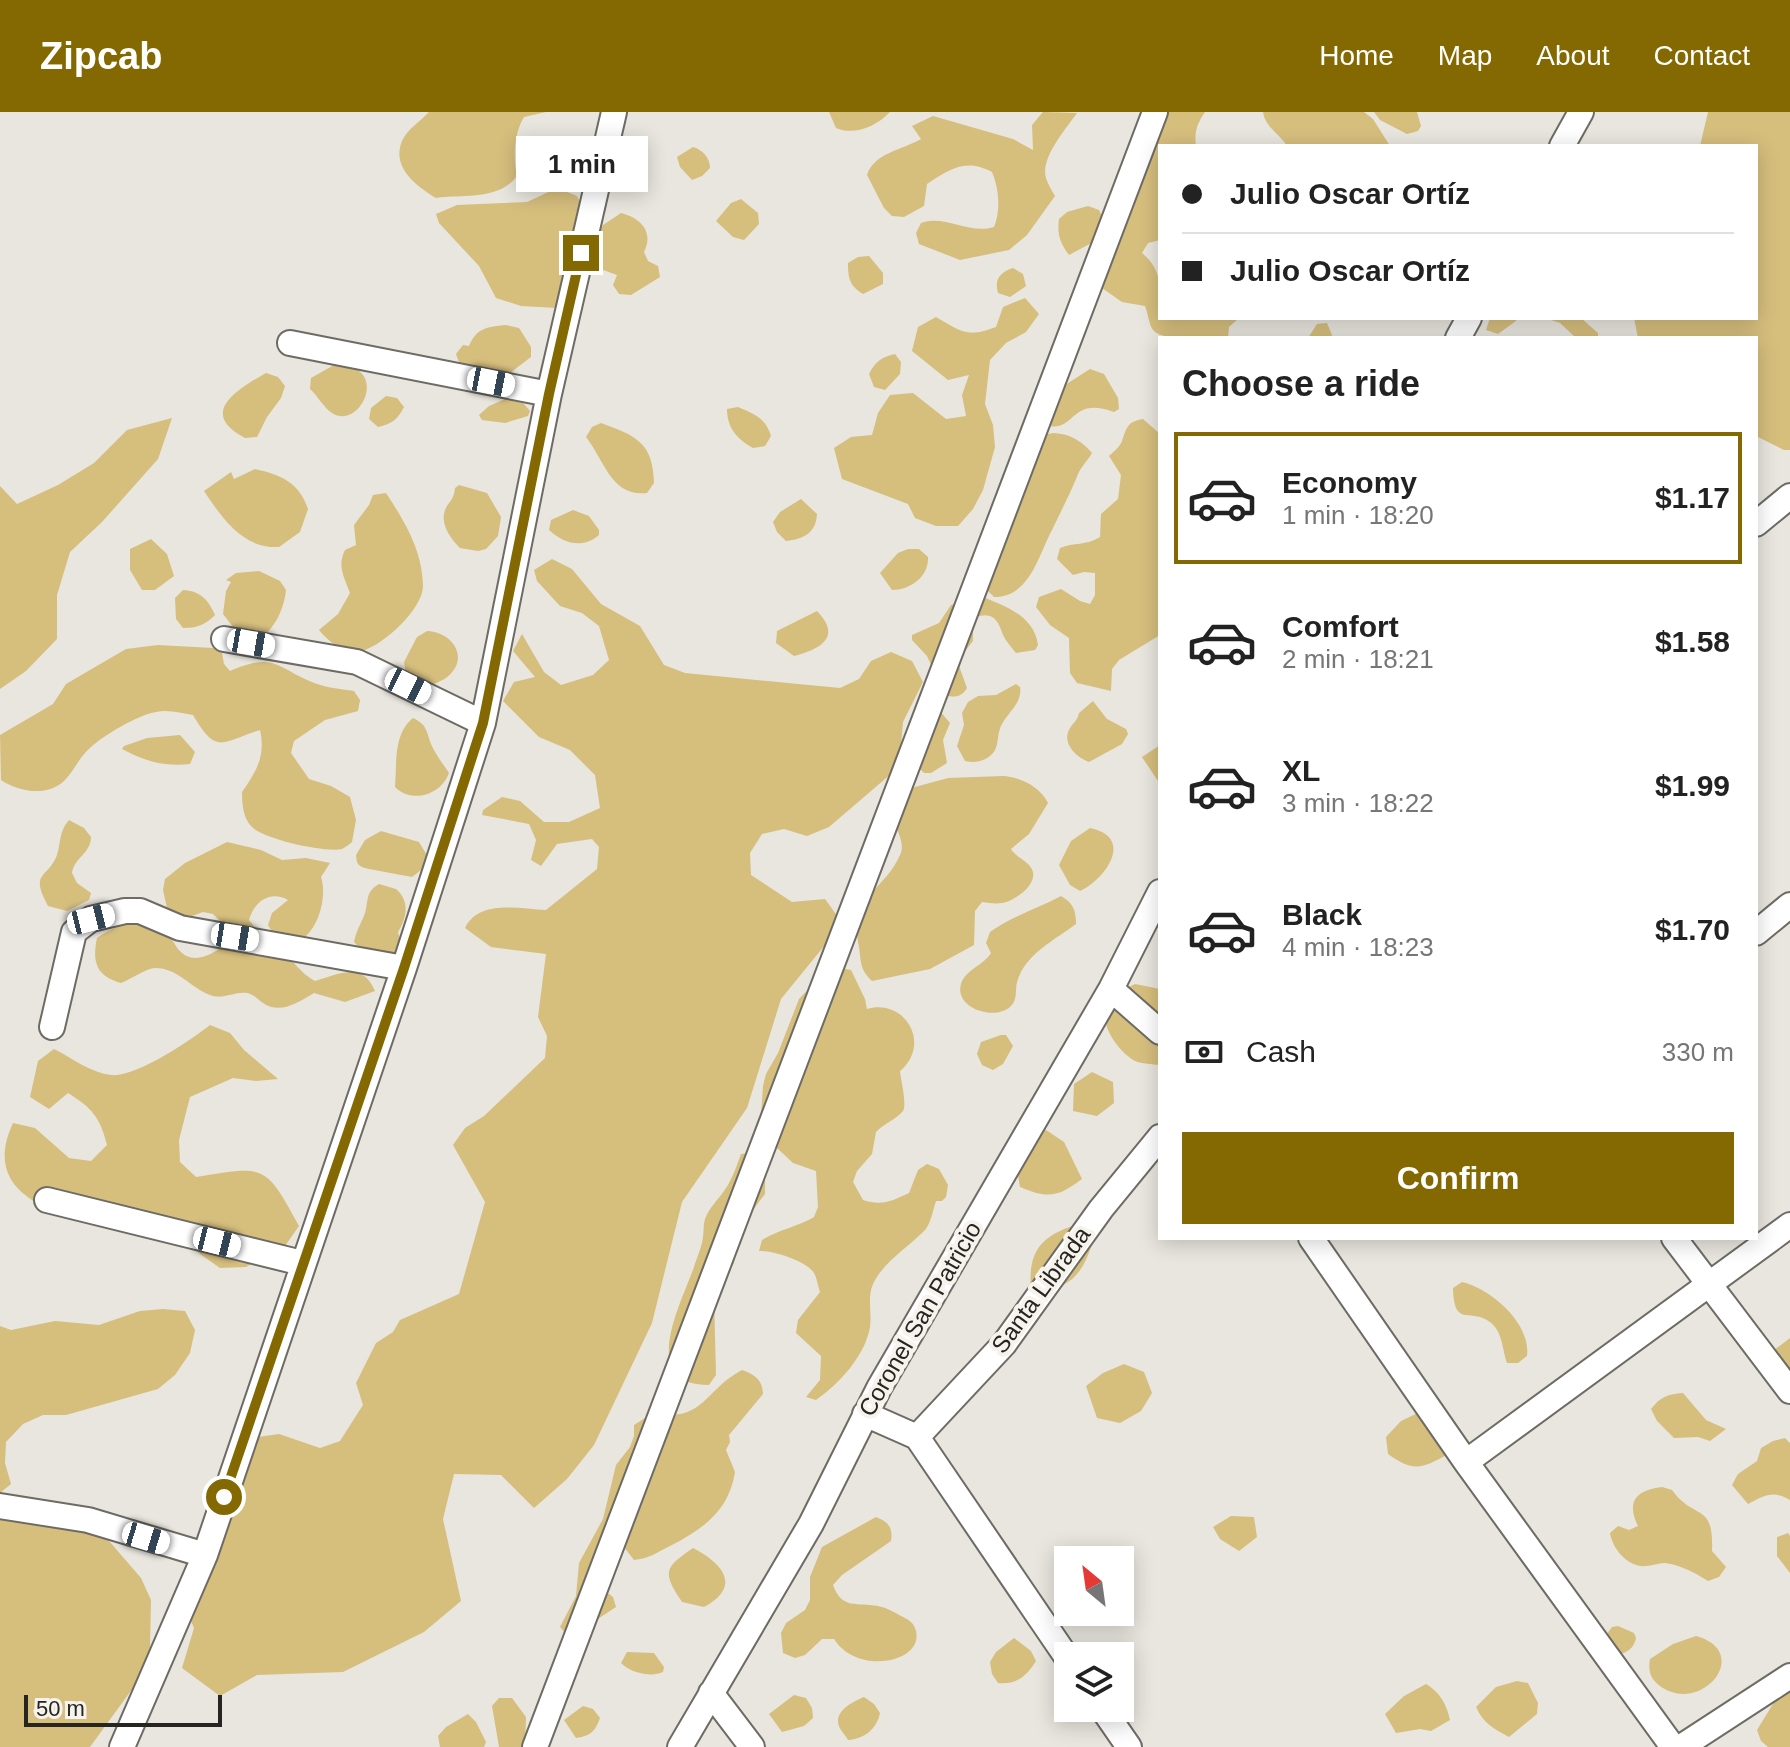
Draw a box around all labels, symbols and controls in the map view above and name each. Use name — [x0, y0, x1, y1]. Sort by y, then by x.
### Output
text: Zipcab — [40, 35, 162, 77]
text: Home — [1319, 40, 1394, 71]
text: Map — [1438, 40, 1492, 71]
text: About — [1536, 40, 1610, 71]
text: Contact — [1654, 40, 1750, 71]
callout: 1 min — [515, 137, 647, 193]
text: 1 min — [548, 149, 616, 179]
text: Julio Oscar Ortíz — [1230, 177, 1470, 210]
route end — [563, 235, 599, 271]
text: Julio Oscar Ortíz — [1230, 254, 1470, 287]
text: Choose a ride — [1182, 363, 1420, 404]
car — [465, 366, 517, 398]
icon: car — [1186, 462, 1258, 534]
text: Economy — [1282, 466, 1417, 499]
text: $1.17 — [1655, 481, 1730, 514]
text: 1 min · 18:20 — [1282, 500, 1434, 530]
icon: car — [1186, 606, 1258, 678]
text: Comfort — [1282, 610, 1399, 643]
text: $1.58 — [1655, 625, 1730, 658]
car — [225, 627, 277, 659]
text: 2 min · 18:21 — [1282, 644, 1434, 674]
car — [381, 665, 435, 707]
icon: car — [1186, 750, 1258, 822]
text: XL — [1282, 754, 1320, 787]
text: $1.99 — [1655, 769, 1730, 802]
text: 3 min · 18:22 — [1282, 788, 1434, 818]
icon: car — [1186, 894, 1258, 966]
text: Black — [1282, 898, 1362, 931]
car — [65, 902, 117, 936]
text: $1.70 — [1655, 913, 1730, 946]
car — [209, 921, 261, 953]
text: 4 min · 18:23 — [1282, 932, 1434, 962]
icon: cash — [1182, 1030, 1226, 1074]
text: Cash — [1246, 1035, 1316, 1068]
text: 330 m — [1662, 1037, 1734, 1067]
button: Confirm — [1182, 1132, 1734, 1224]
street label: Coronel San Patricio — [853, 1217, 986, 1421]
street label: Santa Librada — [986, 1221, 1096, 1358]
car — [191, 1225, 243, 1259]
route start — [206, 1479, 242, 1515]
car — [120, 1520, 172, 1556]
north arrow — [1054, 1546, 1134, 1626]
map controls — [1054, 1546, 1134, 1722]
button: layers — [1054, 1642, 1134, 1722]
scale bar — [24, 1691, 222, 1727]
text: 50 m — [36, 1696, 85, 1721]

